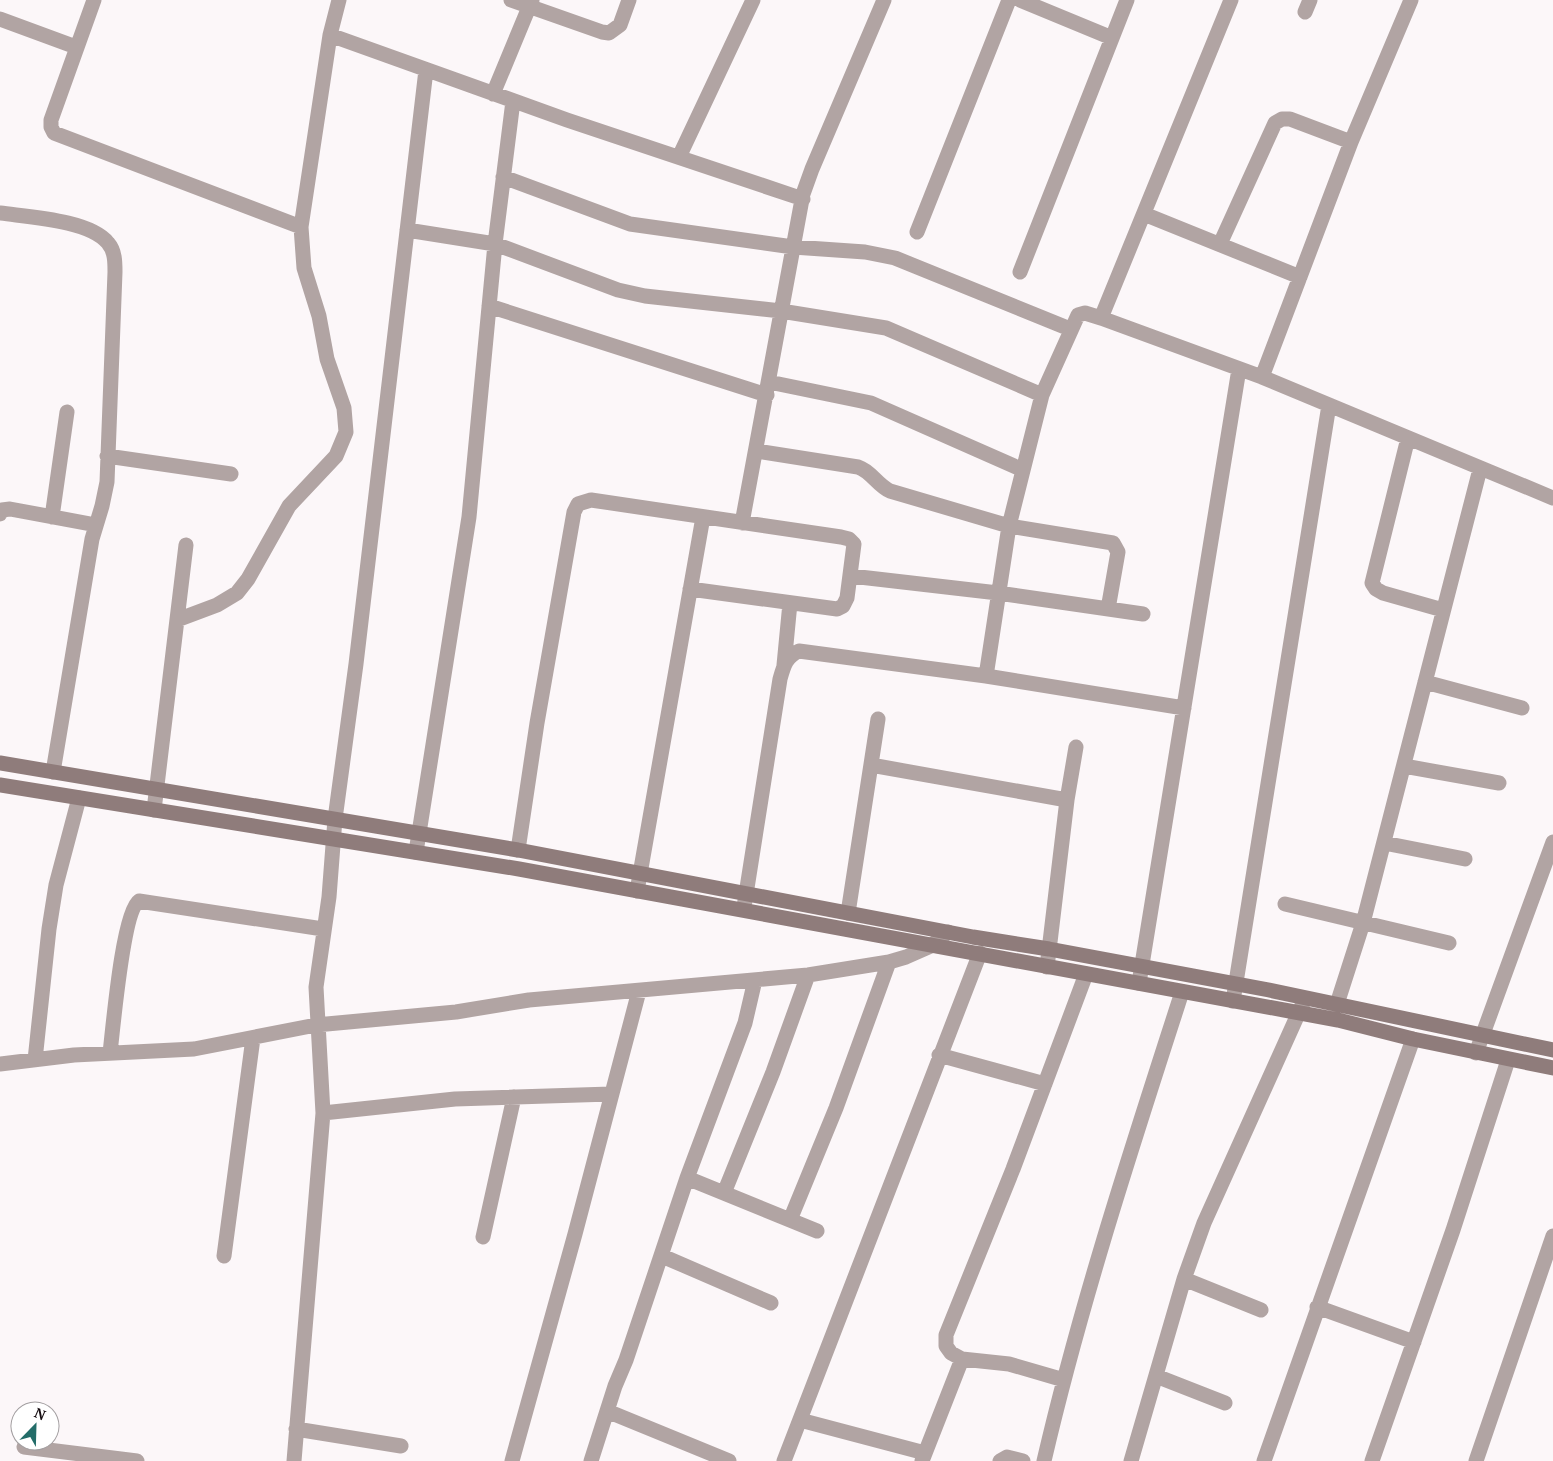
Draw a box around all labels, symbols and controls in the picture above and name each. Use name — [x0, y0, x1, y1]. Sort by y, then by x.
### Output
north arrow — [10, 1401, 60, 1451]
text: N — [32, 1403, 49, 1425]

